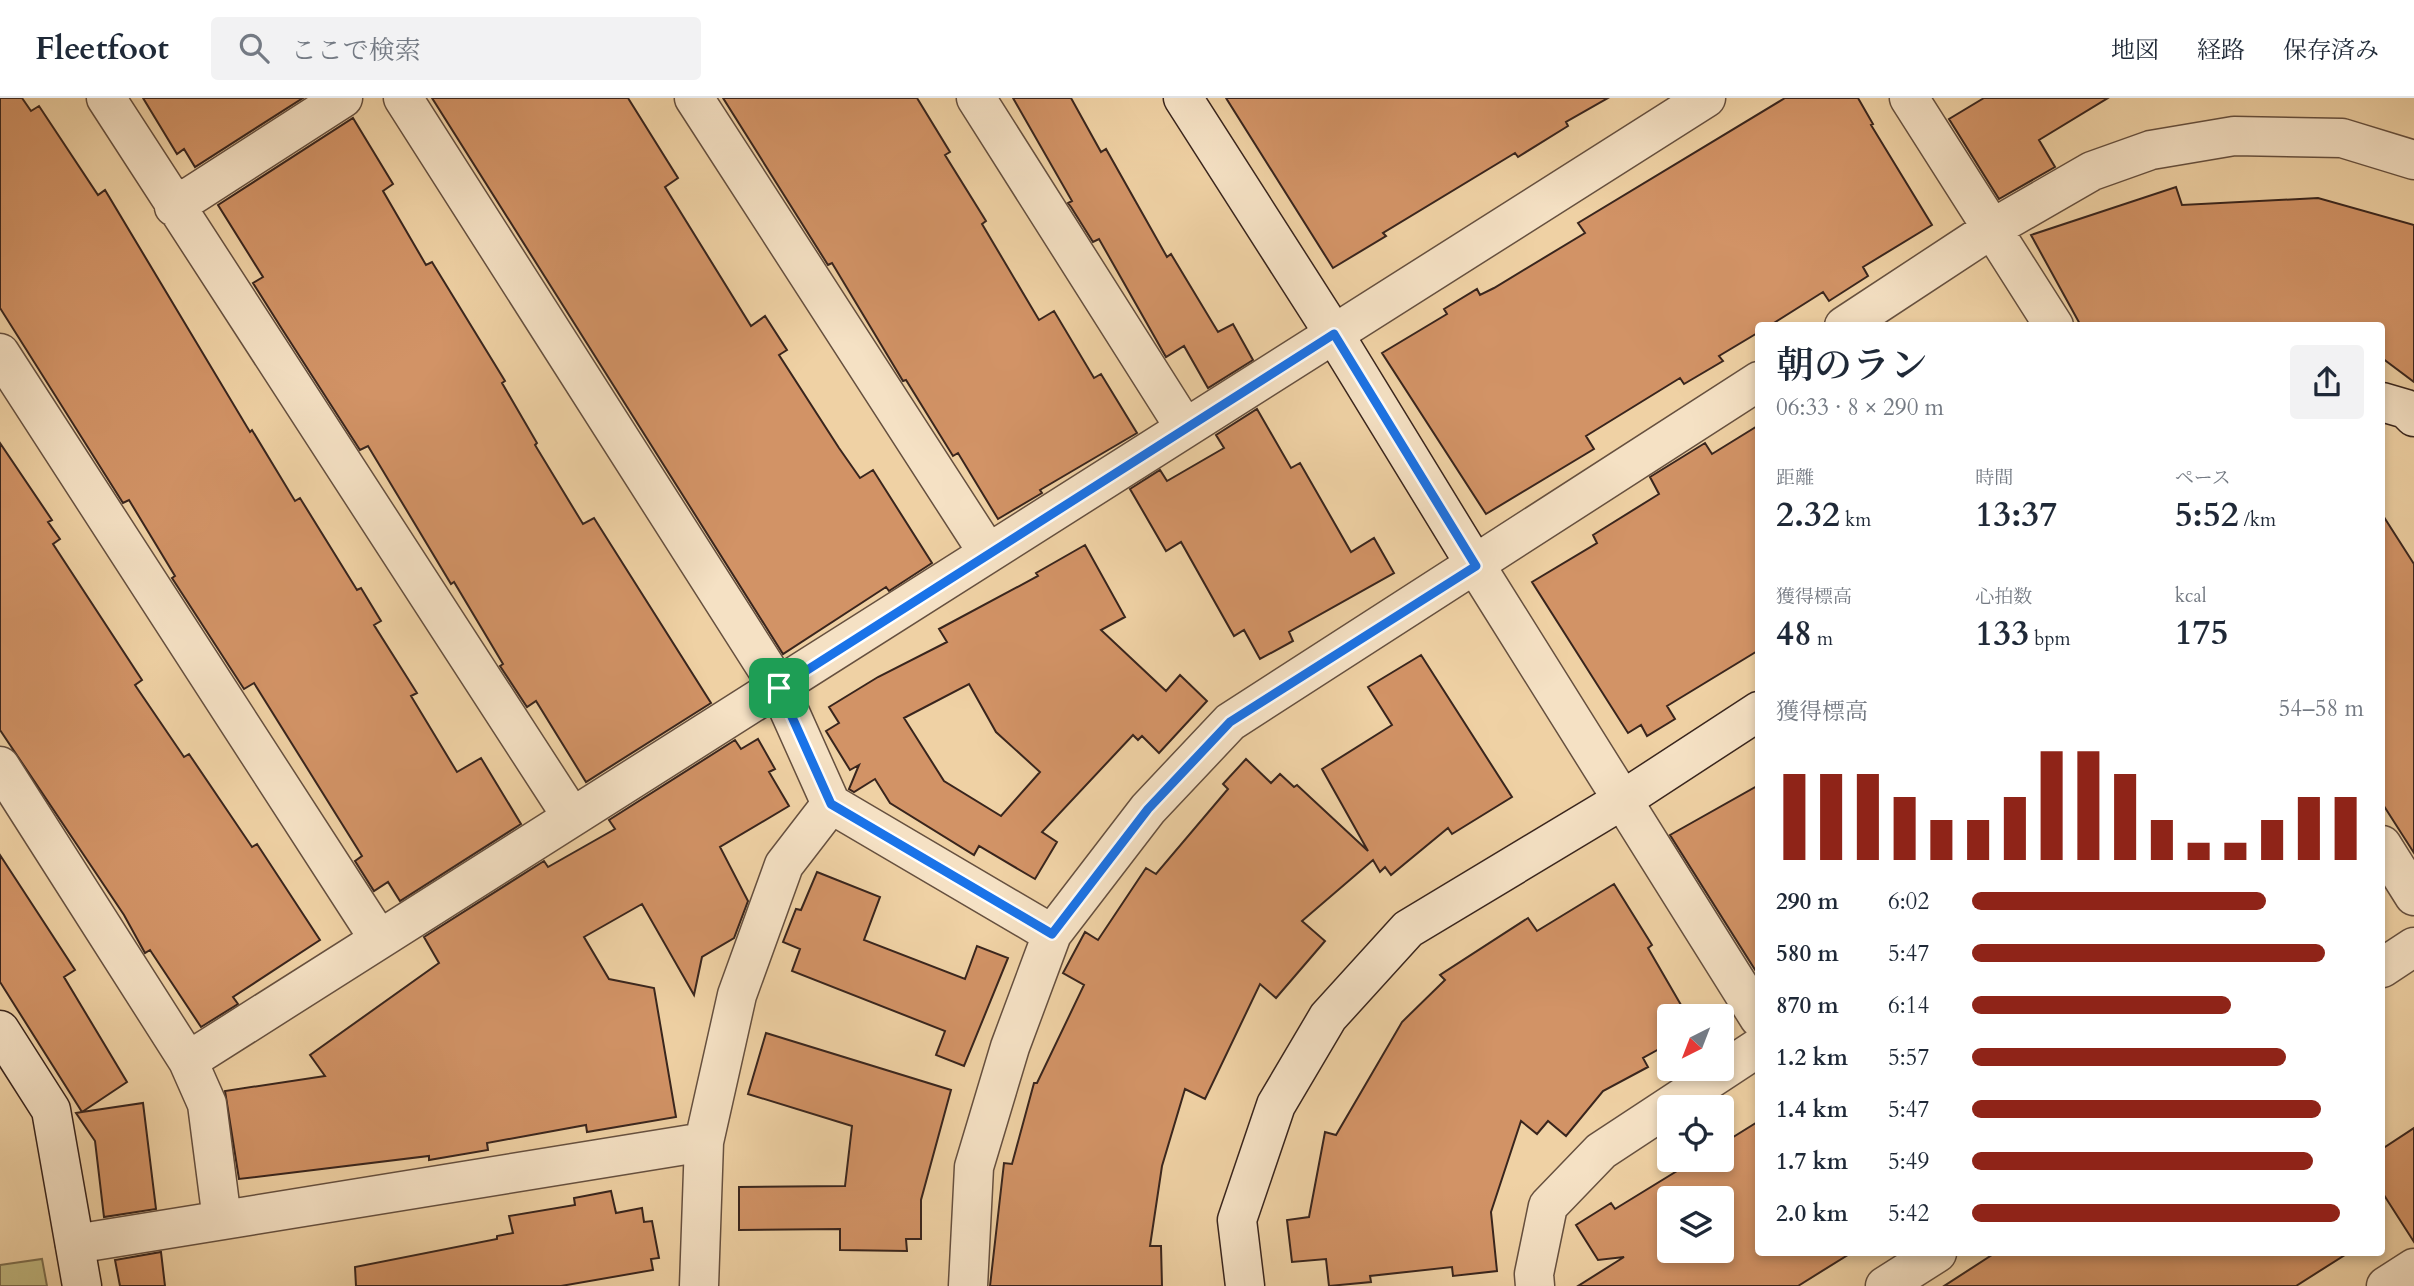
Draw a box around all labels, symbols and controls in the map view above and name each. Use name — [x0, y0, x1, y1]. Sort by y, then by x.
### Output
search box — [211, 17, 701, 80]
text: Fleetfoot — [35, 26, 169, 71]
icon: search — [235, 29, 273, 67]
text: ここで検索 — [291, 33, 421, 68]
text: 地図 — [2111, 34, 2159, 67]
text: 経路 — [2197, 34, 2245, 67]
text: 保存済み — [2283, 34, 2379, 67]
text: 朝のラン — [1776, 340, 1928, 392]
button: share — [2290, 345, 2364, 419]
text: 06:33 · 8 × 290 m — [1776, 392, 1944, 423]
text: 距離 — [1776, 465, 1814, 491]
text: 時間 — [1975, 465, 2013, 491]
text: ペース — [2175, 465, 2231, 491]
text: 2.32 — [1776, 491, 1840, 539]
text: 13:37 — [1975, 491, 2057, 539]
text: 5:52 — [2175, 491, 2239, 539]
text: km — [1840, 507, 1871, 533]
text: /km — [2239, 507, 2276, 533]
text: kcal — [2175, 583, 2207, 609]
text: 獲得標高 — [1776, 584, 1852, 610]
text: 心拍数 — [1975, 584, 2032, 610]
text: 175 — [2175, 609, 2228, 657]
text: 48 — [1776, 610, 1812, 658]
text: 133 — [1975, 610, 2029, 658]
text: m — [1812, 626, 1833, 652]
text: bpm — [2029, 626, 2071, 652]
pin — [749, 658, 809, 718]
icon: arrive — [760, 669, 798, 707]
text: 54–58 m — [2279, 693, 2364, 724]
text: 獲得標高 — [1776, 696, 1868, 727]
text: 290 m — [1776, 886, 1839, 917]
text: 6:02 — [1888, 886, 1929, 917]
text: 580 m — [1776, 938, 1839, 969]
text: 5:47 — [1888, 938, 1929, 969]
text: 870 m — [1776, 990, 1839, 1021]
text: 6:14 — [1888, 990, 1929, 1021]
north arrow — [1657, 1004, 1734, 1082]
map controls — [1657, 1004, 1734, 1263]
text: 1.2 km — [1776, 1042, 1848, 1073]
text: 5:57 — [1888, 1042, 1929, 1073]
text: 1.4 km — [1776, 1094, 1848, 1125]
text: 5:47 — [1888, 1094, 1929, 1125]
button: locate — [1657, 1095, 1734, 1172]
text: 1.7 km — [1776, 1146, 1848, 1177]
text: 5:49 — [1888, 1146, 1929, 1177]
button: layers — [1657, 1186, 1734, 1263]
text: 2.0 km — [1776, 1198, 1848, 1229]
text: 5:42 — [1888, 1198, 1929, 1229]

